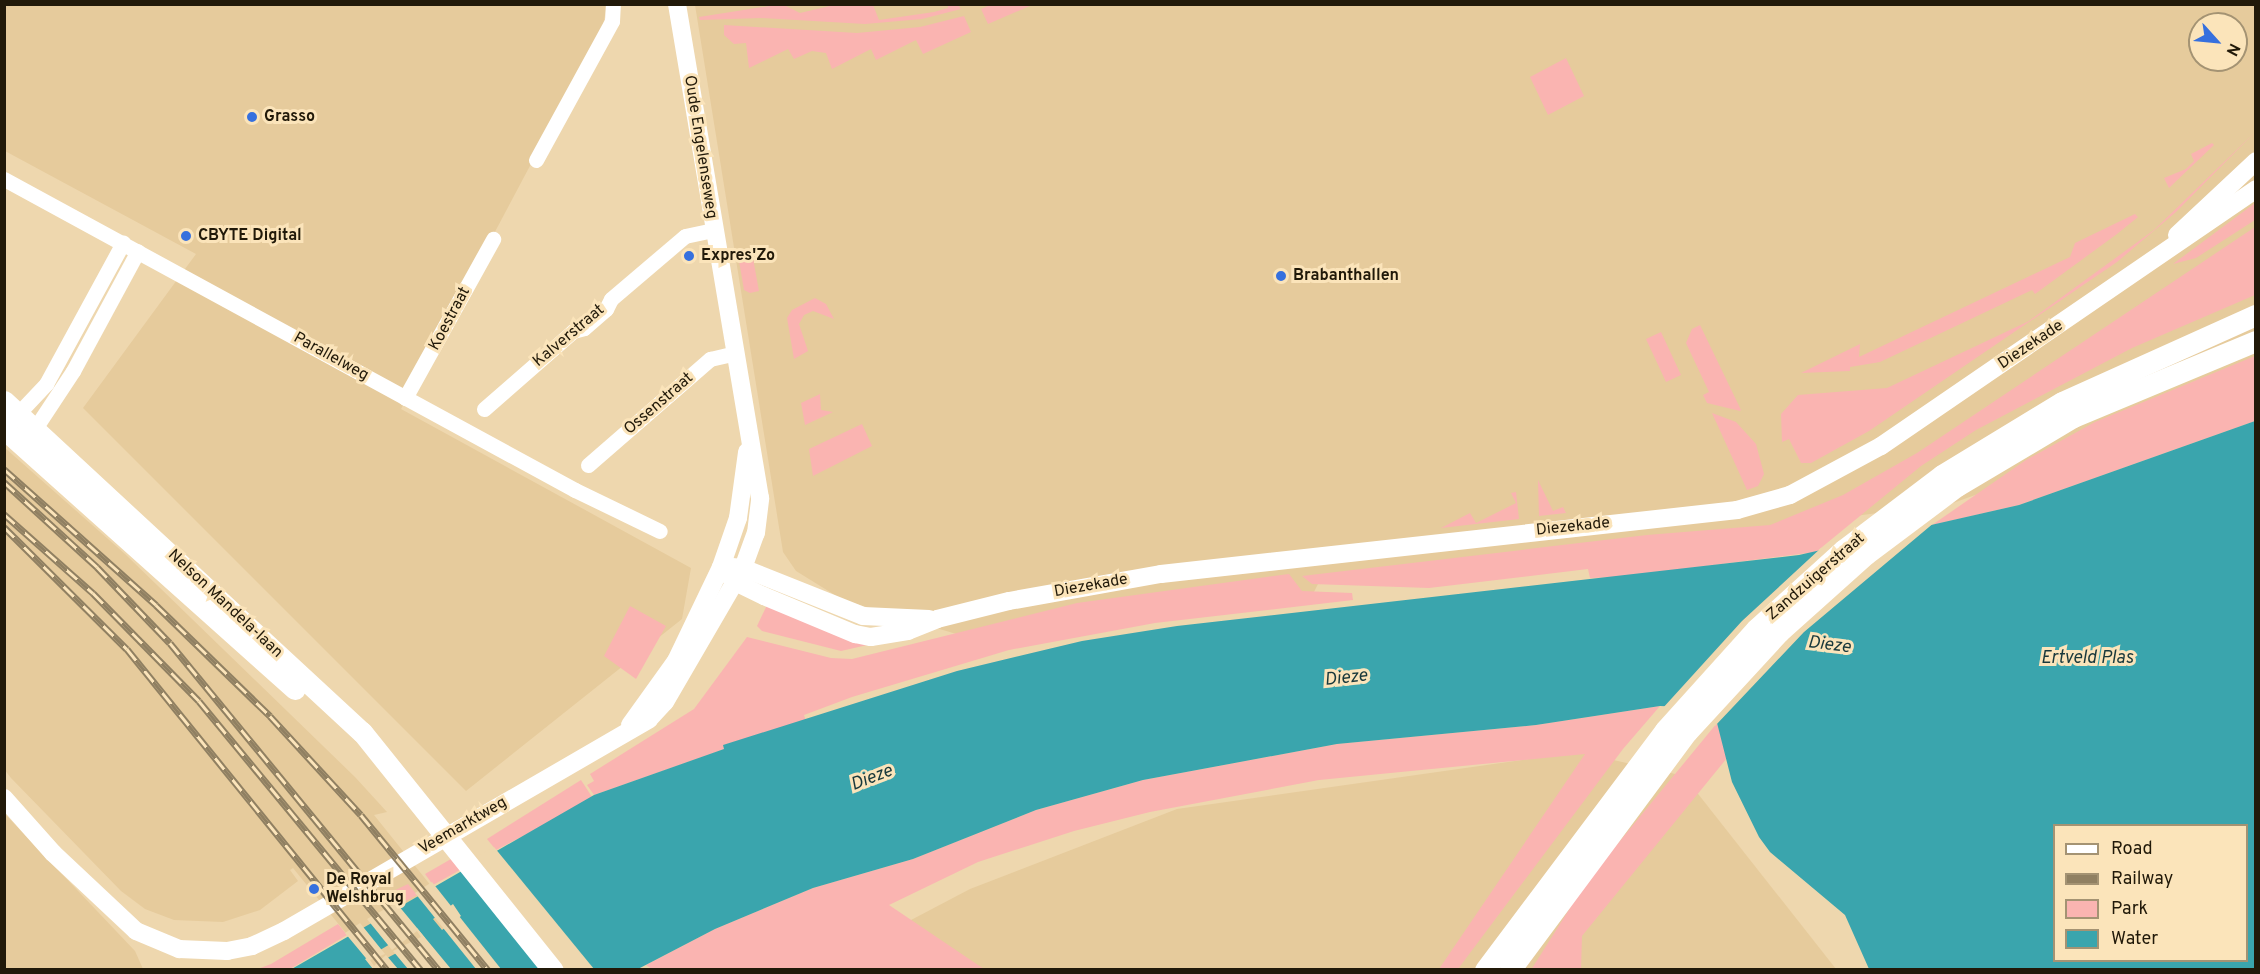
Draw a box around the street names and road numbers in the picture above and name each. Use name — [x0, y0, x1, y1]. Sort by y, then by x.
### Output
street label: Oude Engelenseweg — [679, 74, 721, 220]
street label: Koestraat — [425, 284, 475, 354]
street label: Kalverstraat — [529, 301, 609, 371]
street label: Diezekade — [1995, 316, 2067, 374]
street label: Parallelweg — [290, 328, 372, 386]
street label: Ossenstraat — [621, 369, 697, 439]
street label: Diezekade — [1535, 514, 1611, 540]
street label: Zandzuigerstraat — [1763, 529, 1869, 625]
street label: Nelson Mandela-laan — [163, 546, 287, 662]
street label: Diezekade — [1053, 570, 1129, 602]
street label: Veemarktweg — [416, 793, 510, 859]

